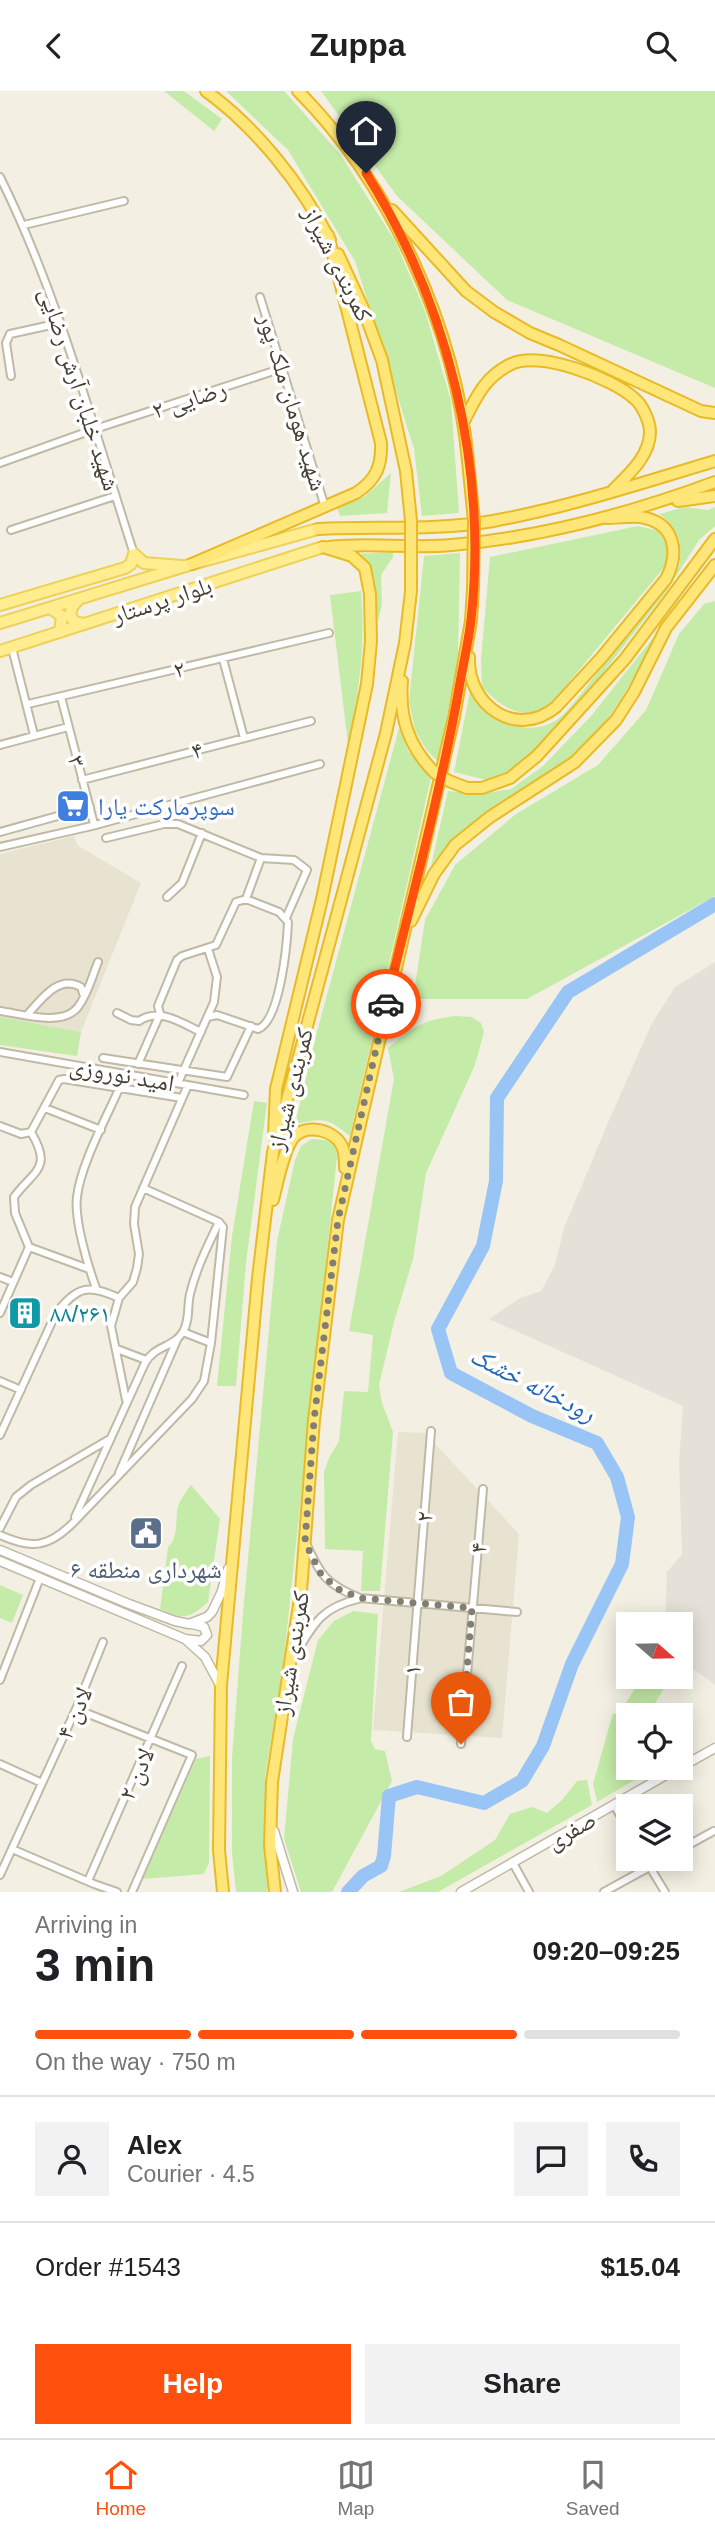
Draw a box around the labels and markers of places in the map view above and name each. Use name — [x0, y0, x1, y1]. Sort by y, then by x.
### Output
pin — [336, 101, 396, 173]
supermarket icon: سوپرمارکت یارا — [54, 787, 92, 825]
place label: سوپرمارکت یارا — [98, 793, 235, 821]
building icon: ۸۸/۲۶۱ — [6, 1294, 44, 1332]
place label: ۸۸/۲۶۱ — [50, 1300, 111, 1327]
public building icon: شهرداری منطقه ۶ — [127, 1514, 165, 1552]
place label: شهرداری منطقه ۶ — [70, 1556, 222, 1584]
pin — [431, 1672, 491, 1744]

